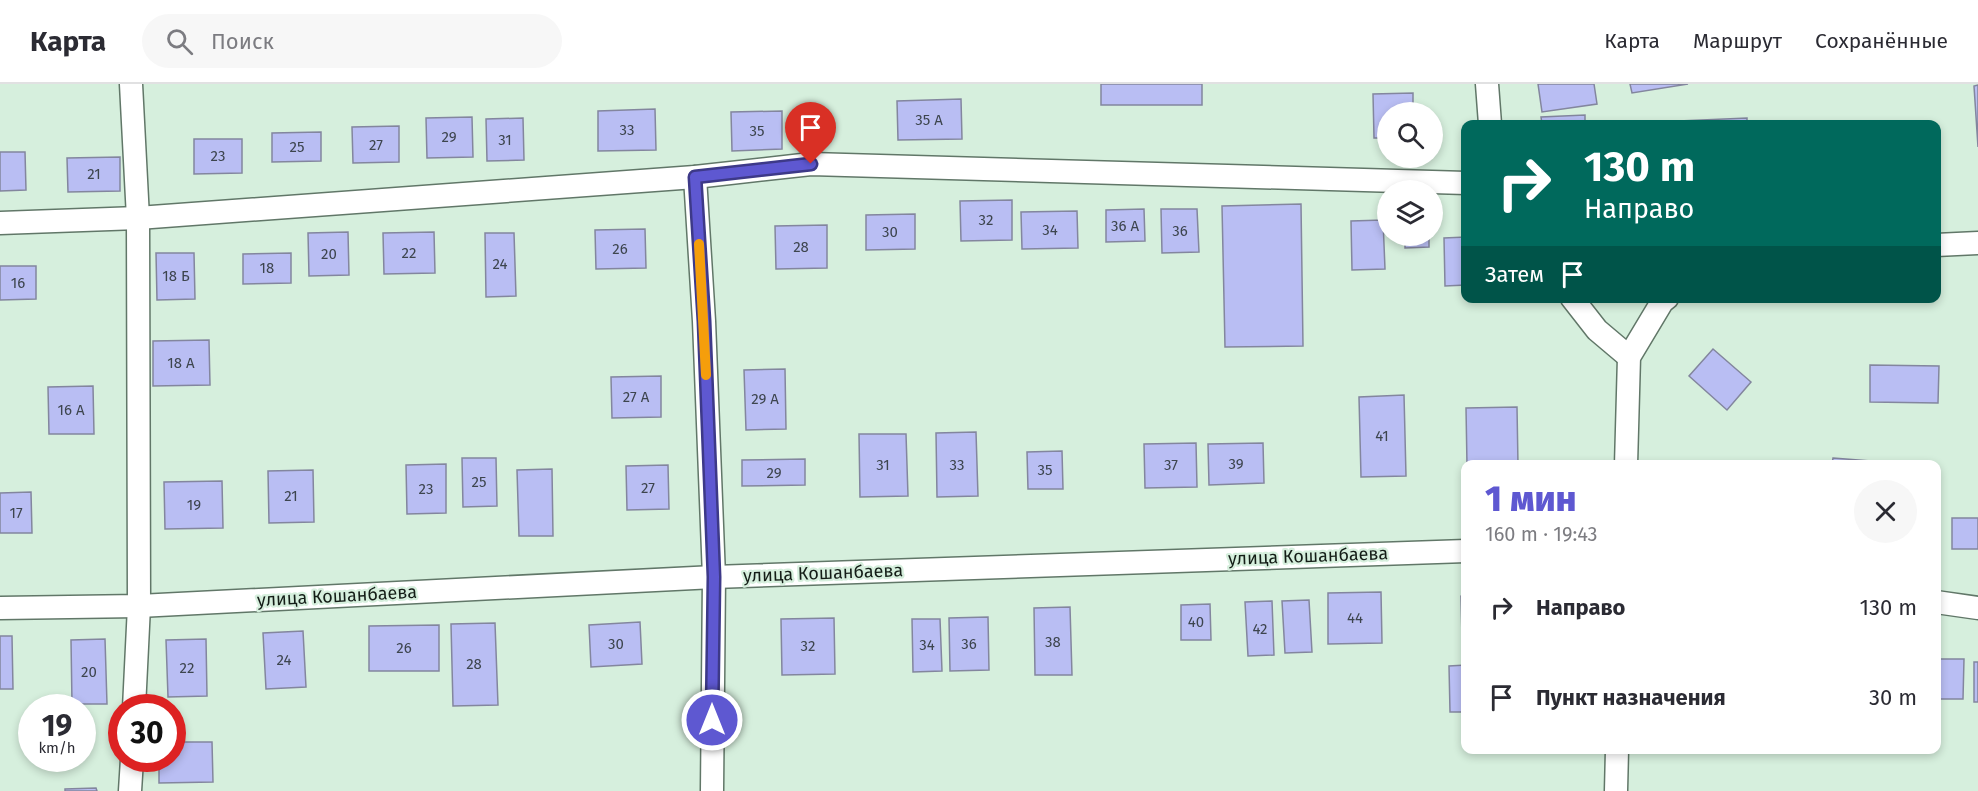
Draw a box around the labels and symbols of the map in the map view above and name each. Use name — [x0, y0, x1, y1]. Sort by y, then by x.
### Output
pin — [785, 102, 836, 164]
house number: 35 А — [915, 111, 943, 129]
house number: 33 — [620, 121, 634, 139]
house number: 35 — [749, 122, 765, 140]
house number: 29 — [441, 128, 457, 146]
house number: 31 — [498, 131, 512, 149]
house number: 27 — [369, 136, 383, 154]
house number: 25 — [290, 138, 304, 156]
house number: 23 — [211, 147, 225, 165]
house number: 21 — [87, 165, 101, 183]
house number: 32 — [979, 211, 993, 229]
house number: 36 А — [1111, 217, 1139, 235]
house number: 34 — [1042, 221, 1058, 239]
house number: 36 — [1172, 222, 1188, 240]
house number: 30 — [882, 223, 898, 241]
house number: 28 — [793, 238, 809, 256]
house number: 26 — [612, 240, 628, 258]
house number: 22 — [402, 244, 416, 262]
house number: 20 — [321, 245, 337, 263]
house number: 24 — [492, 255, 508, 273]
house number: 18 — [260, 259, 274, 277]
house number: 18 Б — [162, 267, 190, 285]
house number: 16 — [11, 274, 25, 292]
house number: 18 А — [167, 354, 195, 372]
house number: 27 А — [623, 388, 650, 406]
house number: 29 А — [751, 390, 779, 408]
house number: 16 А — [57, 401, 85, 419]
house number: 41 — [1375, 427, 1389, 445]
house number: 39 — [1228, 455, 1244, 473]
house number: 31 — [876, 456, 890, 474]
house number: 33 — [950, 456, 964, 474]
house number: 37 — [1164, 456, 1178, 474]
house number: 35 — [1037, 461, 1053, 479]
house number: 29 — [766, 464, 782, 482]
house number: 25 — [472, 473, 486, 491]
house number: 27 — [641, 479, 655, 497]
house number: 23 — [419, 480, 433, 498]
house number: 21 — [284, 487, 298, 505]
house number: 19 — [187, 496, 201, 514]
house number: 17 — [9, 504, 23, 522]
street label: улица Кошанбаева — [1228, 542, 1388, 570]
street label: улица Кошанбаева — [743, 559, 903, 587]
street label: улица Кошанбаева — [256, 581, 418, 611]
house number: 44 — [1347, 609, 1363, 627]
house number: 40 — [1188, 613, 1204, 631]
house number: 42 — [1252, 620, 1268, 638]
house number: 38 — [1045, 633, 1061, 651]
house number: 30 — [608, 635, 624, 653]
house number: 36 — [961, 635, 977, 653]
house number: 34 — [919, 636, 935, 654]
house number: 32 — [801, 637, 815, 655]
house number: 26 — [396, 639, 412, 657]
house number: 24 — [276, 651, 292, 669]
house number: 28 — [466, 655, 482, 673]
house number: 22 — [180, 659, 194, 677]
house number: 20 — [81, 663, 97, 681]
position arrow — [680, 688, 744, 752]
speed limit sign: 30 — [108, 694, 186, 772]

